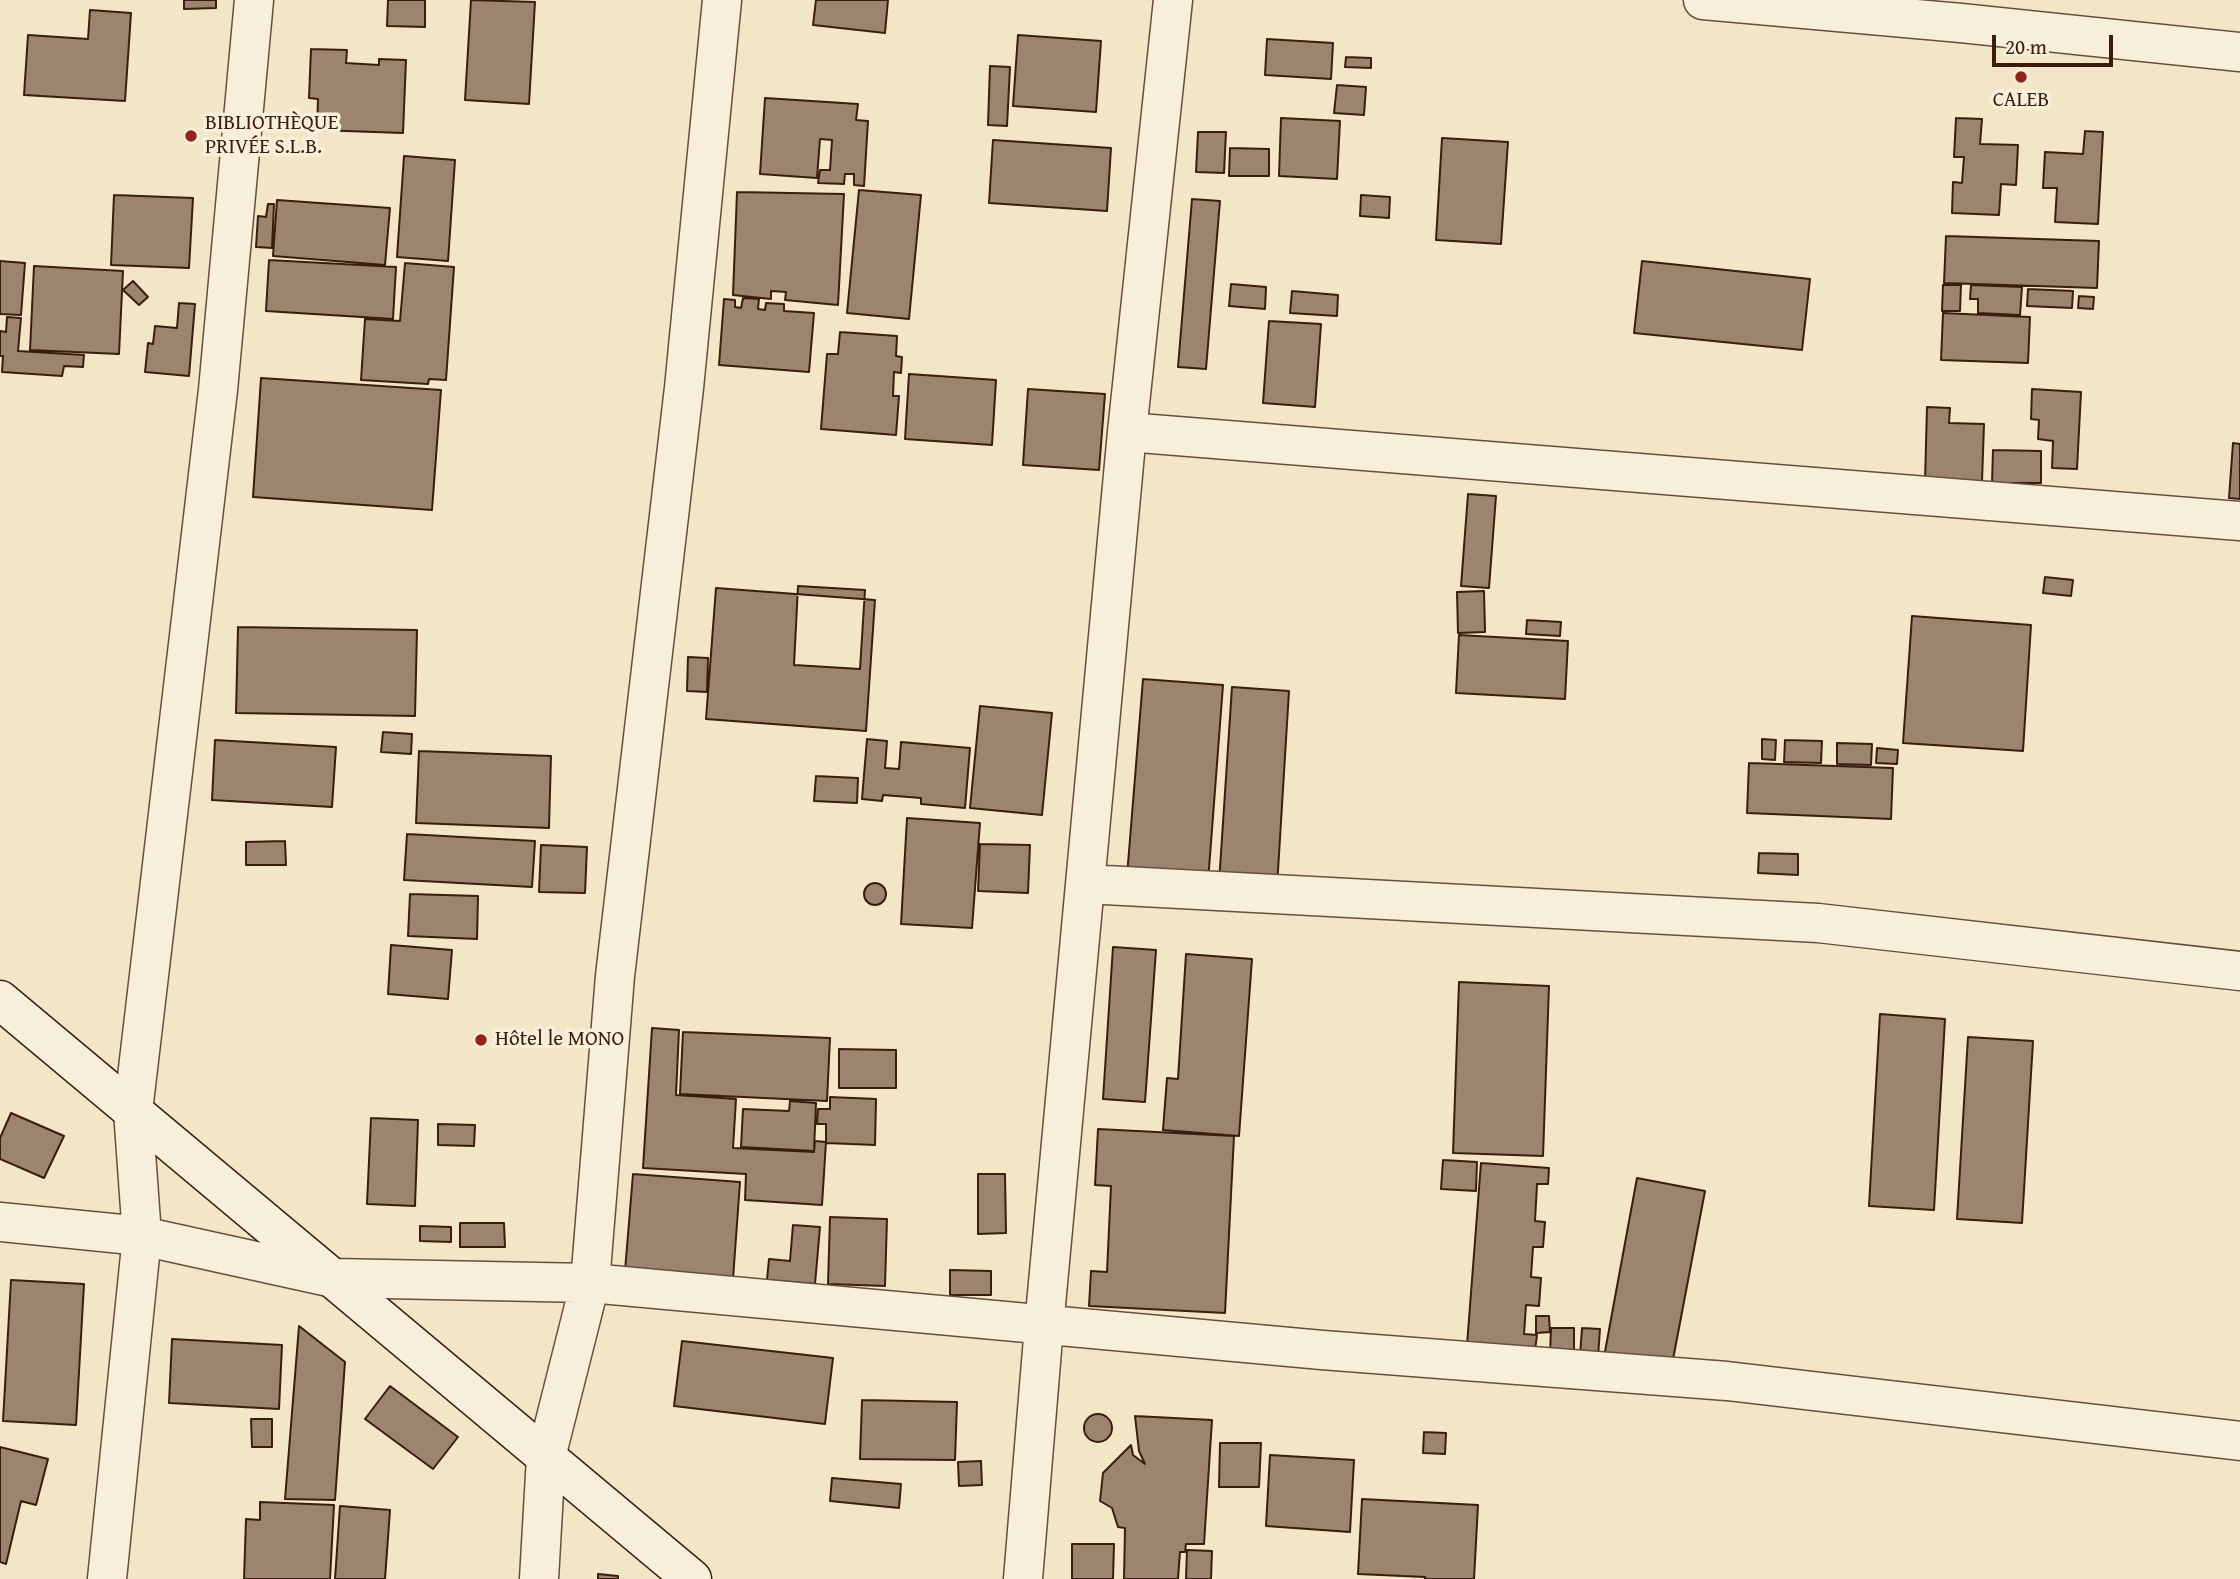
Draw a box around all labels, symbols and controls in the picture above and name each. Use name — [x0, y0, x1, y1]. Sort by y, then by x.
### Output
scale bar — [1995, 21, 2116, 65]
text: 20 m — [2005, 31, 2047, 62]
marker: CALEB — [2013, 69, 2029, 85]
place label: CALEB — [1993, 88, 2049, 114]
place label: BIBLIOTHÈQUE PRIVÉE S.L.B. — [205, 111, 338, 161]
marker: BIBLIOTHÈQUE PRIVÉE S.L.B. — [183, 128, 199, 144]
place label: Hôtel le MONO — [495, 1027, 624, 1053]
marker: Hôtel le MONO — [473, 1032, 489, 1048]

